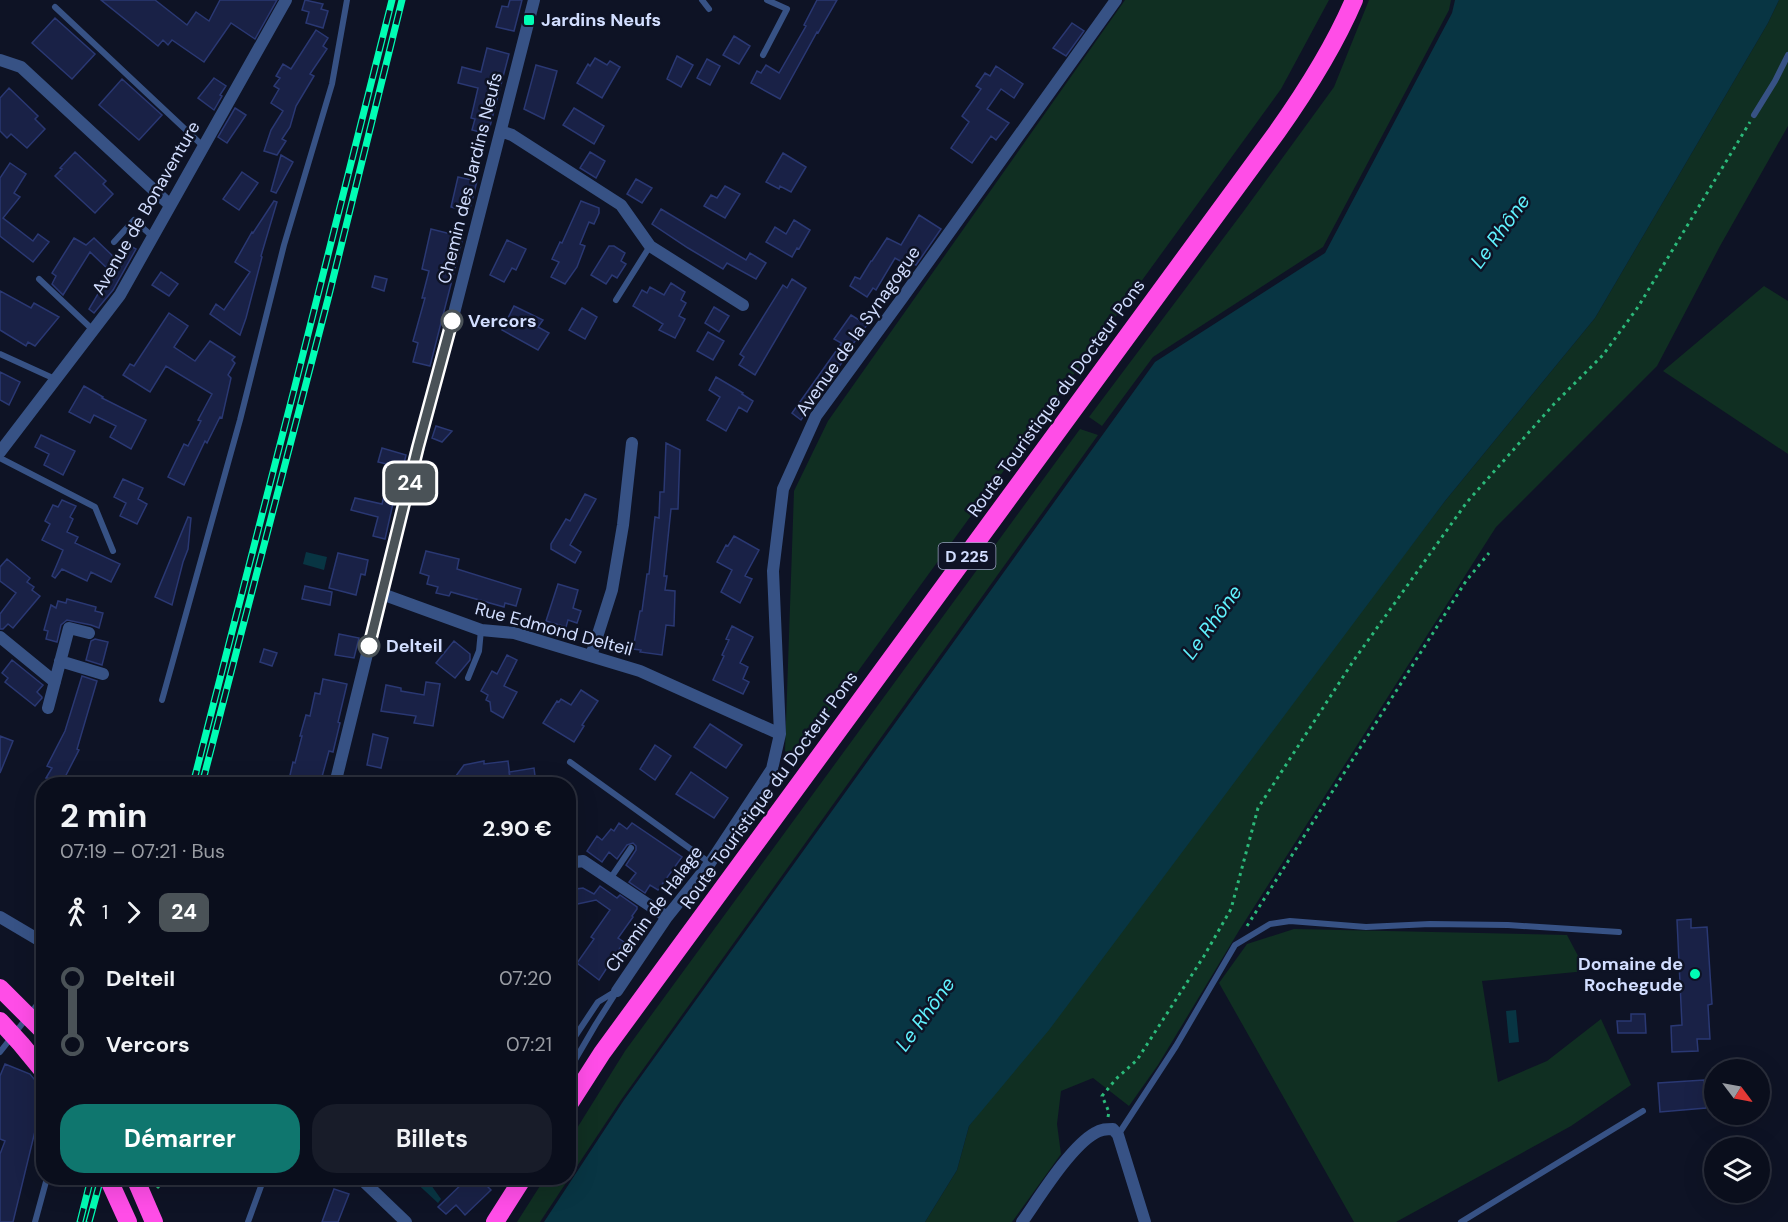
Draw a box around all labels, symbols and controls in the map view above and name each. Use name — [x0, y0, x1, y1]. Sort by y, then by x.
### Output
place label: Jardins Neufs — [541, 8, 661, 32]
marker: Jardins Neufs — [522, 13, 536, 27]
street label: Chemin des Jardins Neufs — [432, 70, 508, 286]
street label: Avenue de Bonaventure — [86, 117, 206, 299]
water label: Le Rhône — [1464, 189, 1536, 273]
street label: Avenue de la Synagogue — [790, 241, 926, 421]
street label: Route Touristique du Docteur Pons — [962, 274, 1150, 522]
place label: Vercors — [468, 309, 537, 333]
marker: Vercors — [441, 310, 463, 332]
line badge: 24 — [383, 464, 437, 502]
text: 24 — [397, 469, 423, 497]
road number: D 225 — [938, 543, 996, 569]
water label: Le Rhône — [1176, 580, 1248, 664]
street label: Rue Edmond Delteil — [472, 596, 636, 662]
place label: Delteil — [386, 634, 443, 658]
marker: Delteil — [358, 635, 380, 657]
street label: Route Touristique du Docteur Pons — [675, 666, 863, 914]
text: 2 min — [60, 794, 147, 837]
text: 2.90 € — [482, 814, 552, 843]
text: 07:19 – 07:21 · Bus — [60, 838, 225, 864]
street label: Chemin de Halage — [600, 841, 708, 977]
icon: walk — [60, 896, 93, 929]
icon: forward — [117, 896, 150, 929]
text: 24 — [171, 898, 197, 926]
text: 1 — [102, 899, 108, 925]
place label: Domaine de Rochegude — [1578, 952, 1683, 997]
text: Delteil — [106, 964, 175, 993]
text: 07:20 — [499, 965, 552, 991]
marker: Domaine de Rochegude — [1688, 967, 1702, 981]
water label: Le Rhône — [889, 972, 961, 1056]
text: Vercors — [106, 1030, 190, 1059]
text: 07:21 — [506, 1031, 552, 1057]
north arrow — [1704, 1059, 1770, 1125]
map controls — [1704, 1059, 1770, 1203]
button: Démarrer — [60, 1104, 300, 1173]
button: Billets — [312, 1104, 552, 1173]
button: layers — [1704, 1137, 1770, 1203]

